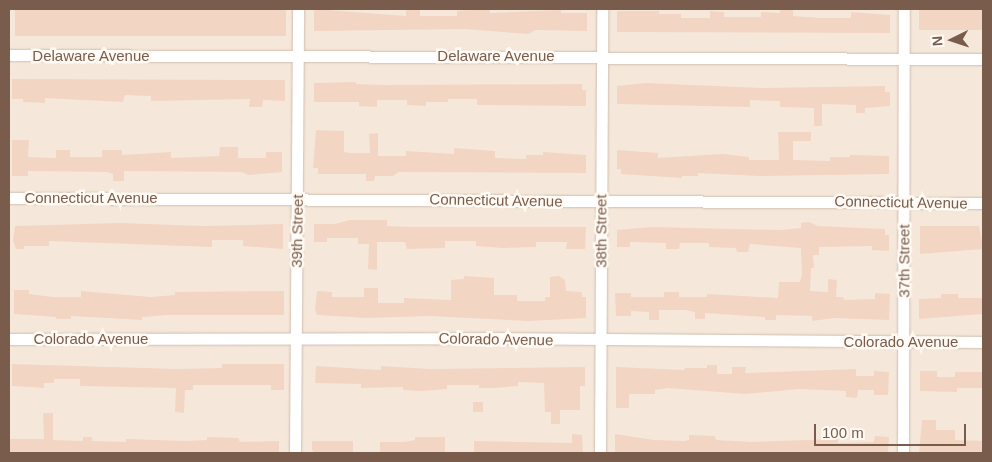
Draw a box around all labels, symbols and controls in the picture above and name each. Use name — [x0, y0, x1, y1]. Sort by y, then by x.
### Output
north arrow — [927, 15, 977, 65]
text: N — [929, 35, 945, 47]
street label: Delaware Avenue — [32, 47, 150, 65]
street label: Delaware Avenue — [437, 47, 555, 65]
street label: Connecticut Avenue — [24, 189, 158, 207]
street label: Connecticut Avenue — [429, 190, 563, 210]
street label: Connecticut Avenue — [834, 192, 968, 212]
street label: 39th Street — [287, 194, 307, 268]
street label: 38th Street — [592, 194, 610, 268]
street label: 37th Street — [895, 224, 913, 298]
street label: Colorado Avenue — [438, 329, 554, 349]
street label: Colorado Avenue — [33, 330, 149, 348]
street label: Colorado Avenue — [843, 333, 959, 351]
scale bar — [817, 414, 970, 446]
text: 100 m — [822, 424, 864, 441]

